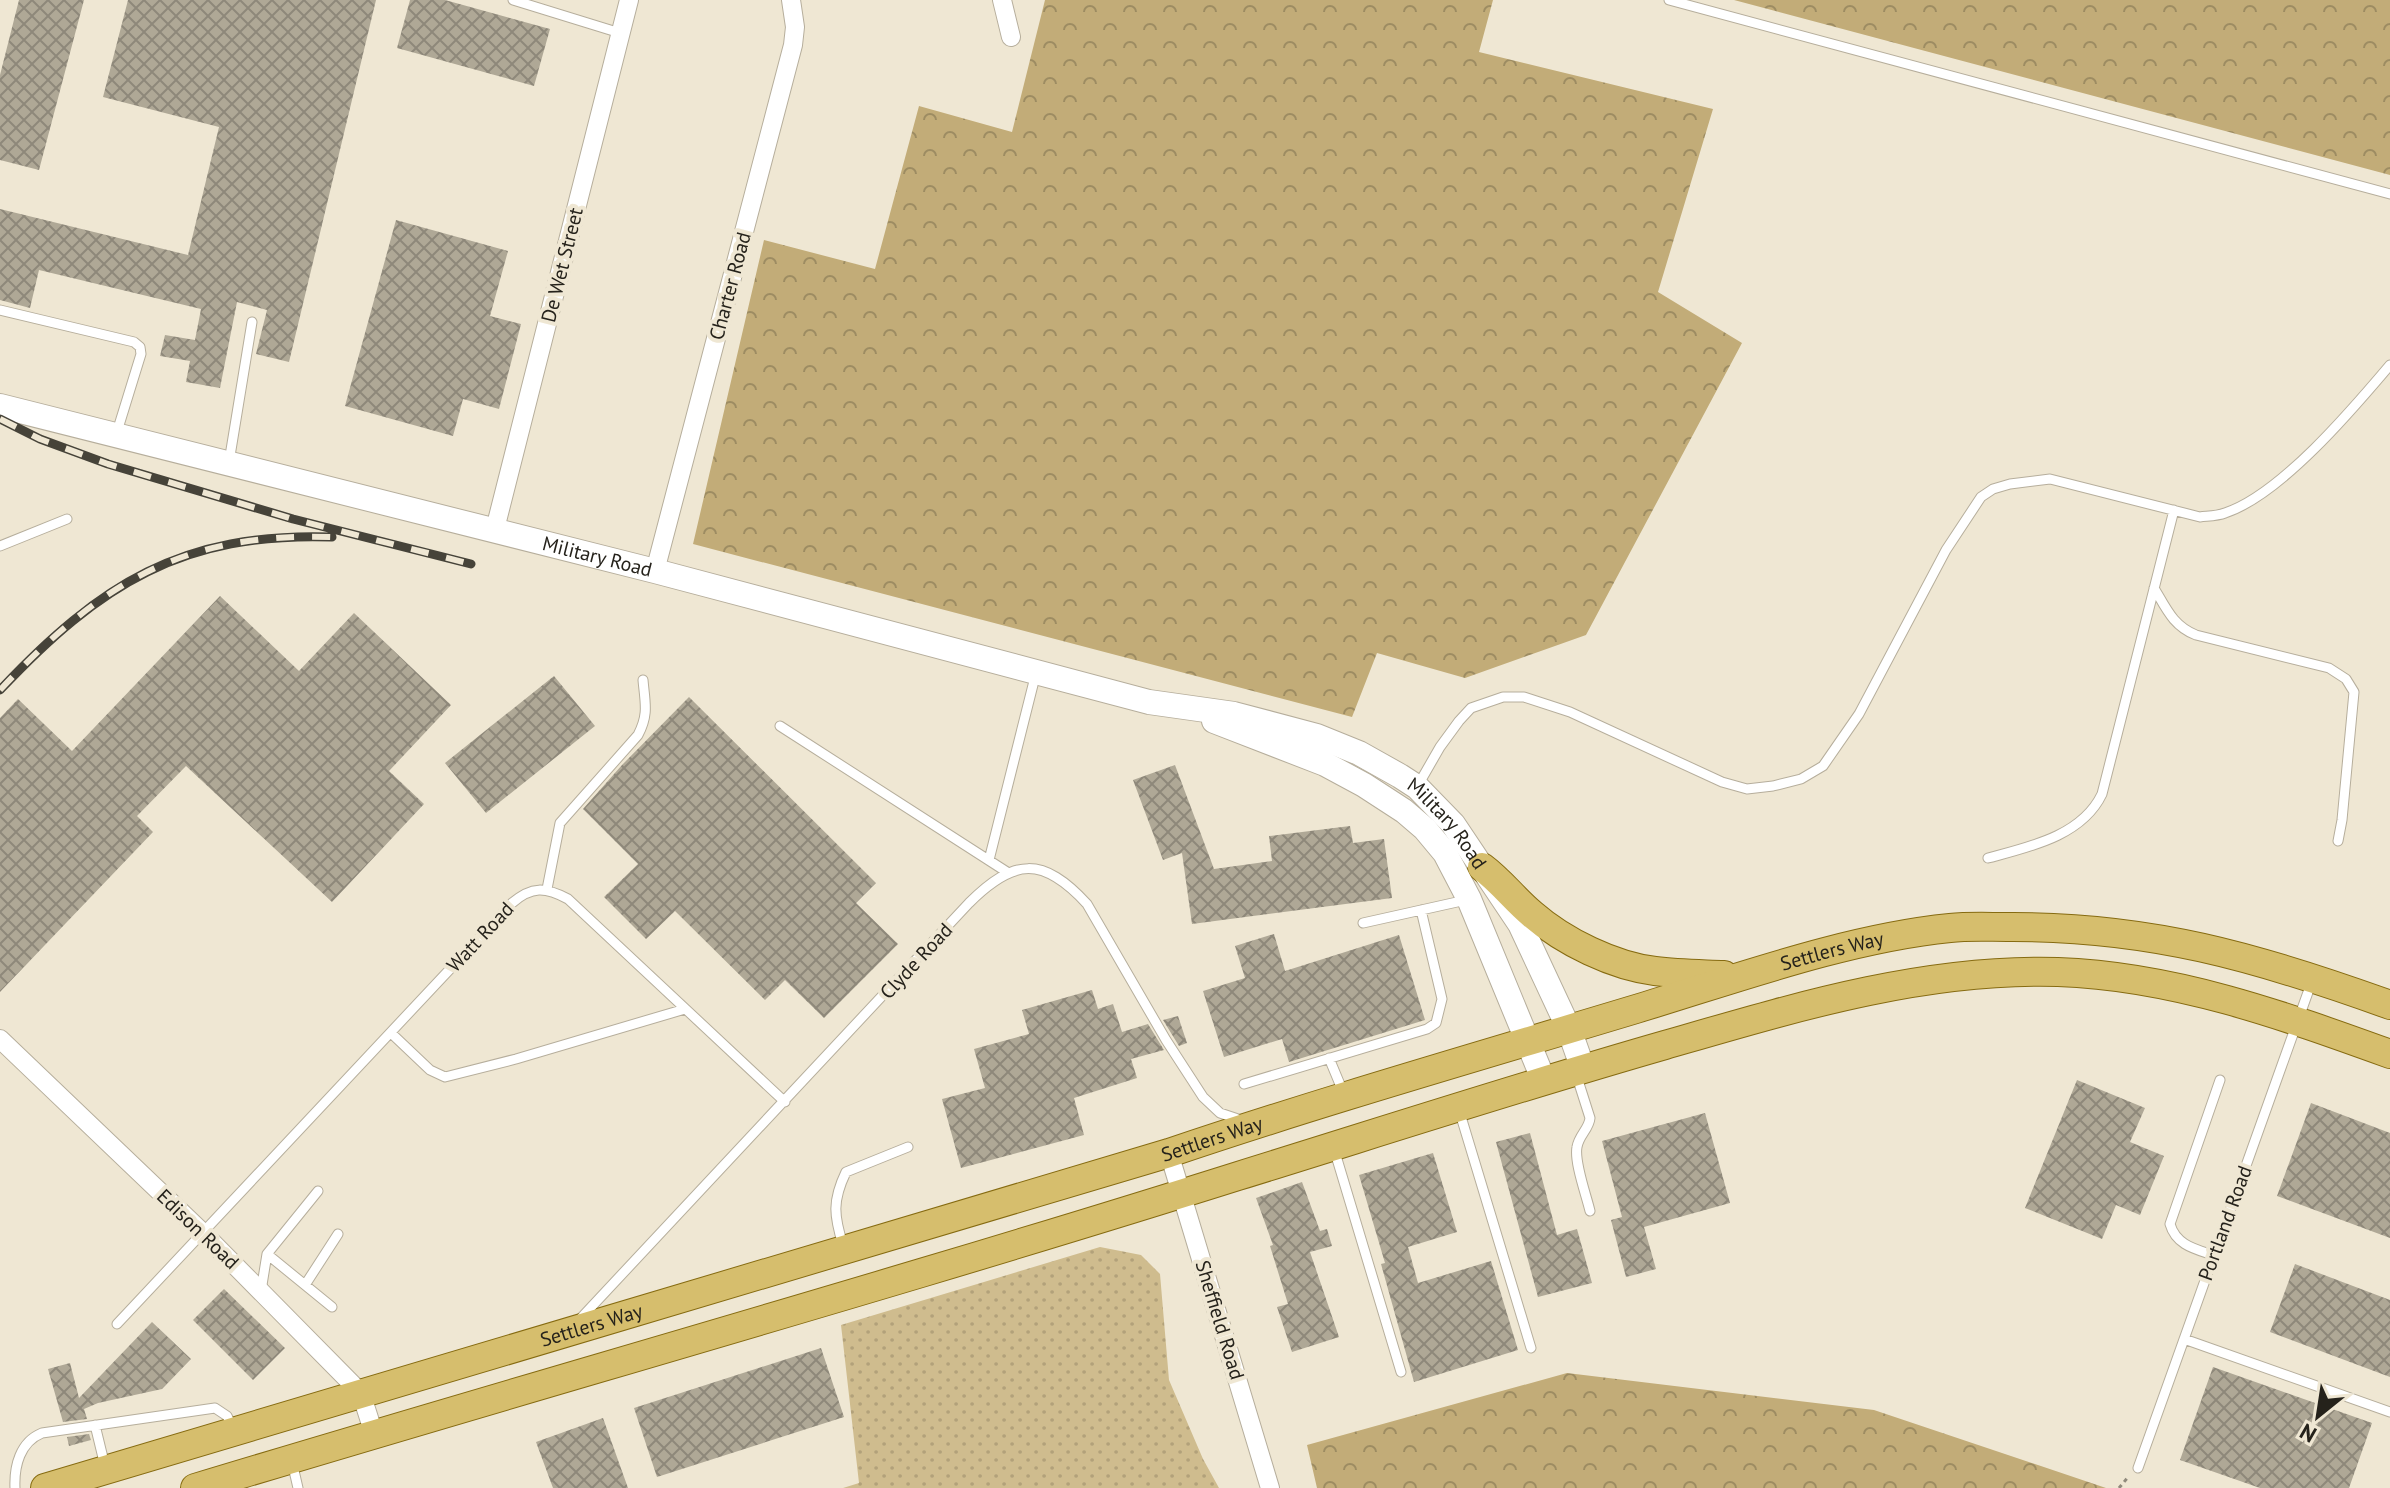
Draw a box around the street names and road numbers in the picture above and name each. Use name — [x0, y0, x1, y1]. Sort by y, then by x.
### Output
street label: De Wet Street — [535, 205, 589, 325]
street label: Charter Road — [703, 229, 757, 343]
street label: Military Road — [540, 530, 655, 583]
street label: Military Road — [1402, 771, 1493, 874]
street label: Watt Road — [441, 896, 519, 978]
street label: Clyde Road — [874, 917, 958, 1005]
street label: Settlers Way — [1777, 925, 1887, 977]
street label: Settlers Way — [1158, 1110, 1267, 1168]
street label: Portland Road — [2192, 1162, 2258, 1284]
street label: Edison Road — [151, 1183, 245, 1275]
street label: Sheffield Road — [1190, 1257, 1250, 1383]
street label: Settlers Way — [537, 1297, 646, 1353]

